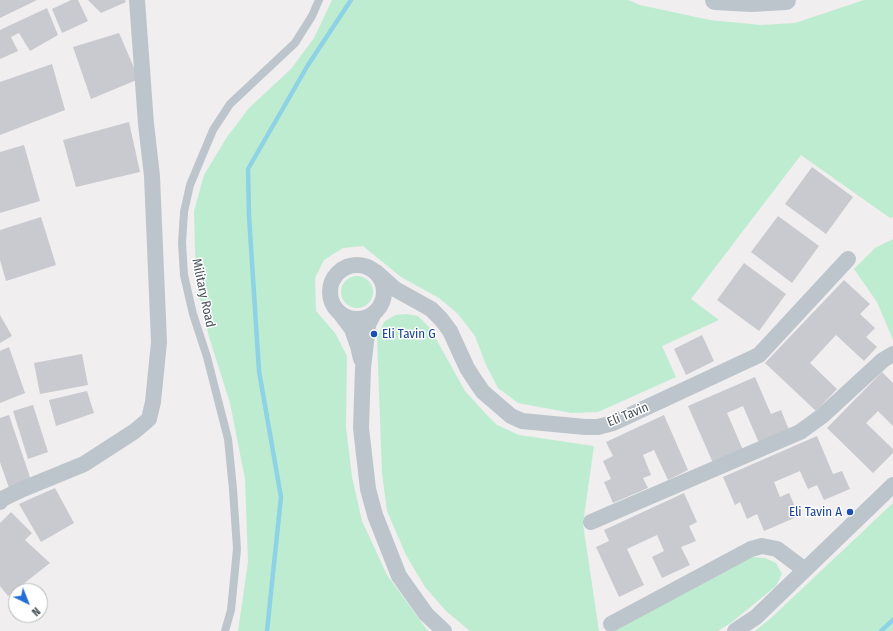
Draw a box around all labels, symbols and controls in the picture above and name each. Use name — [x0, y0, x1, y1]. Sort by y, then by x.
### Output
street label: Military Road — [188, 257, 218, 329]
place label: Eli Tavin G — [382, 326, 436, 342]
marker: Eli Tavin G — [369, 329, 379, 339]
street label: Eli Tavin — [605, 400, 651, 430]
place label: Eli Tavin A — [789, 504, 842, 520]
marker: Eli Tavin A — [845, 507, 855, 517]
north arrow — [8, 583, 48, 623]
text: N — [29, 604, 43, 618]

